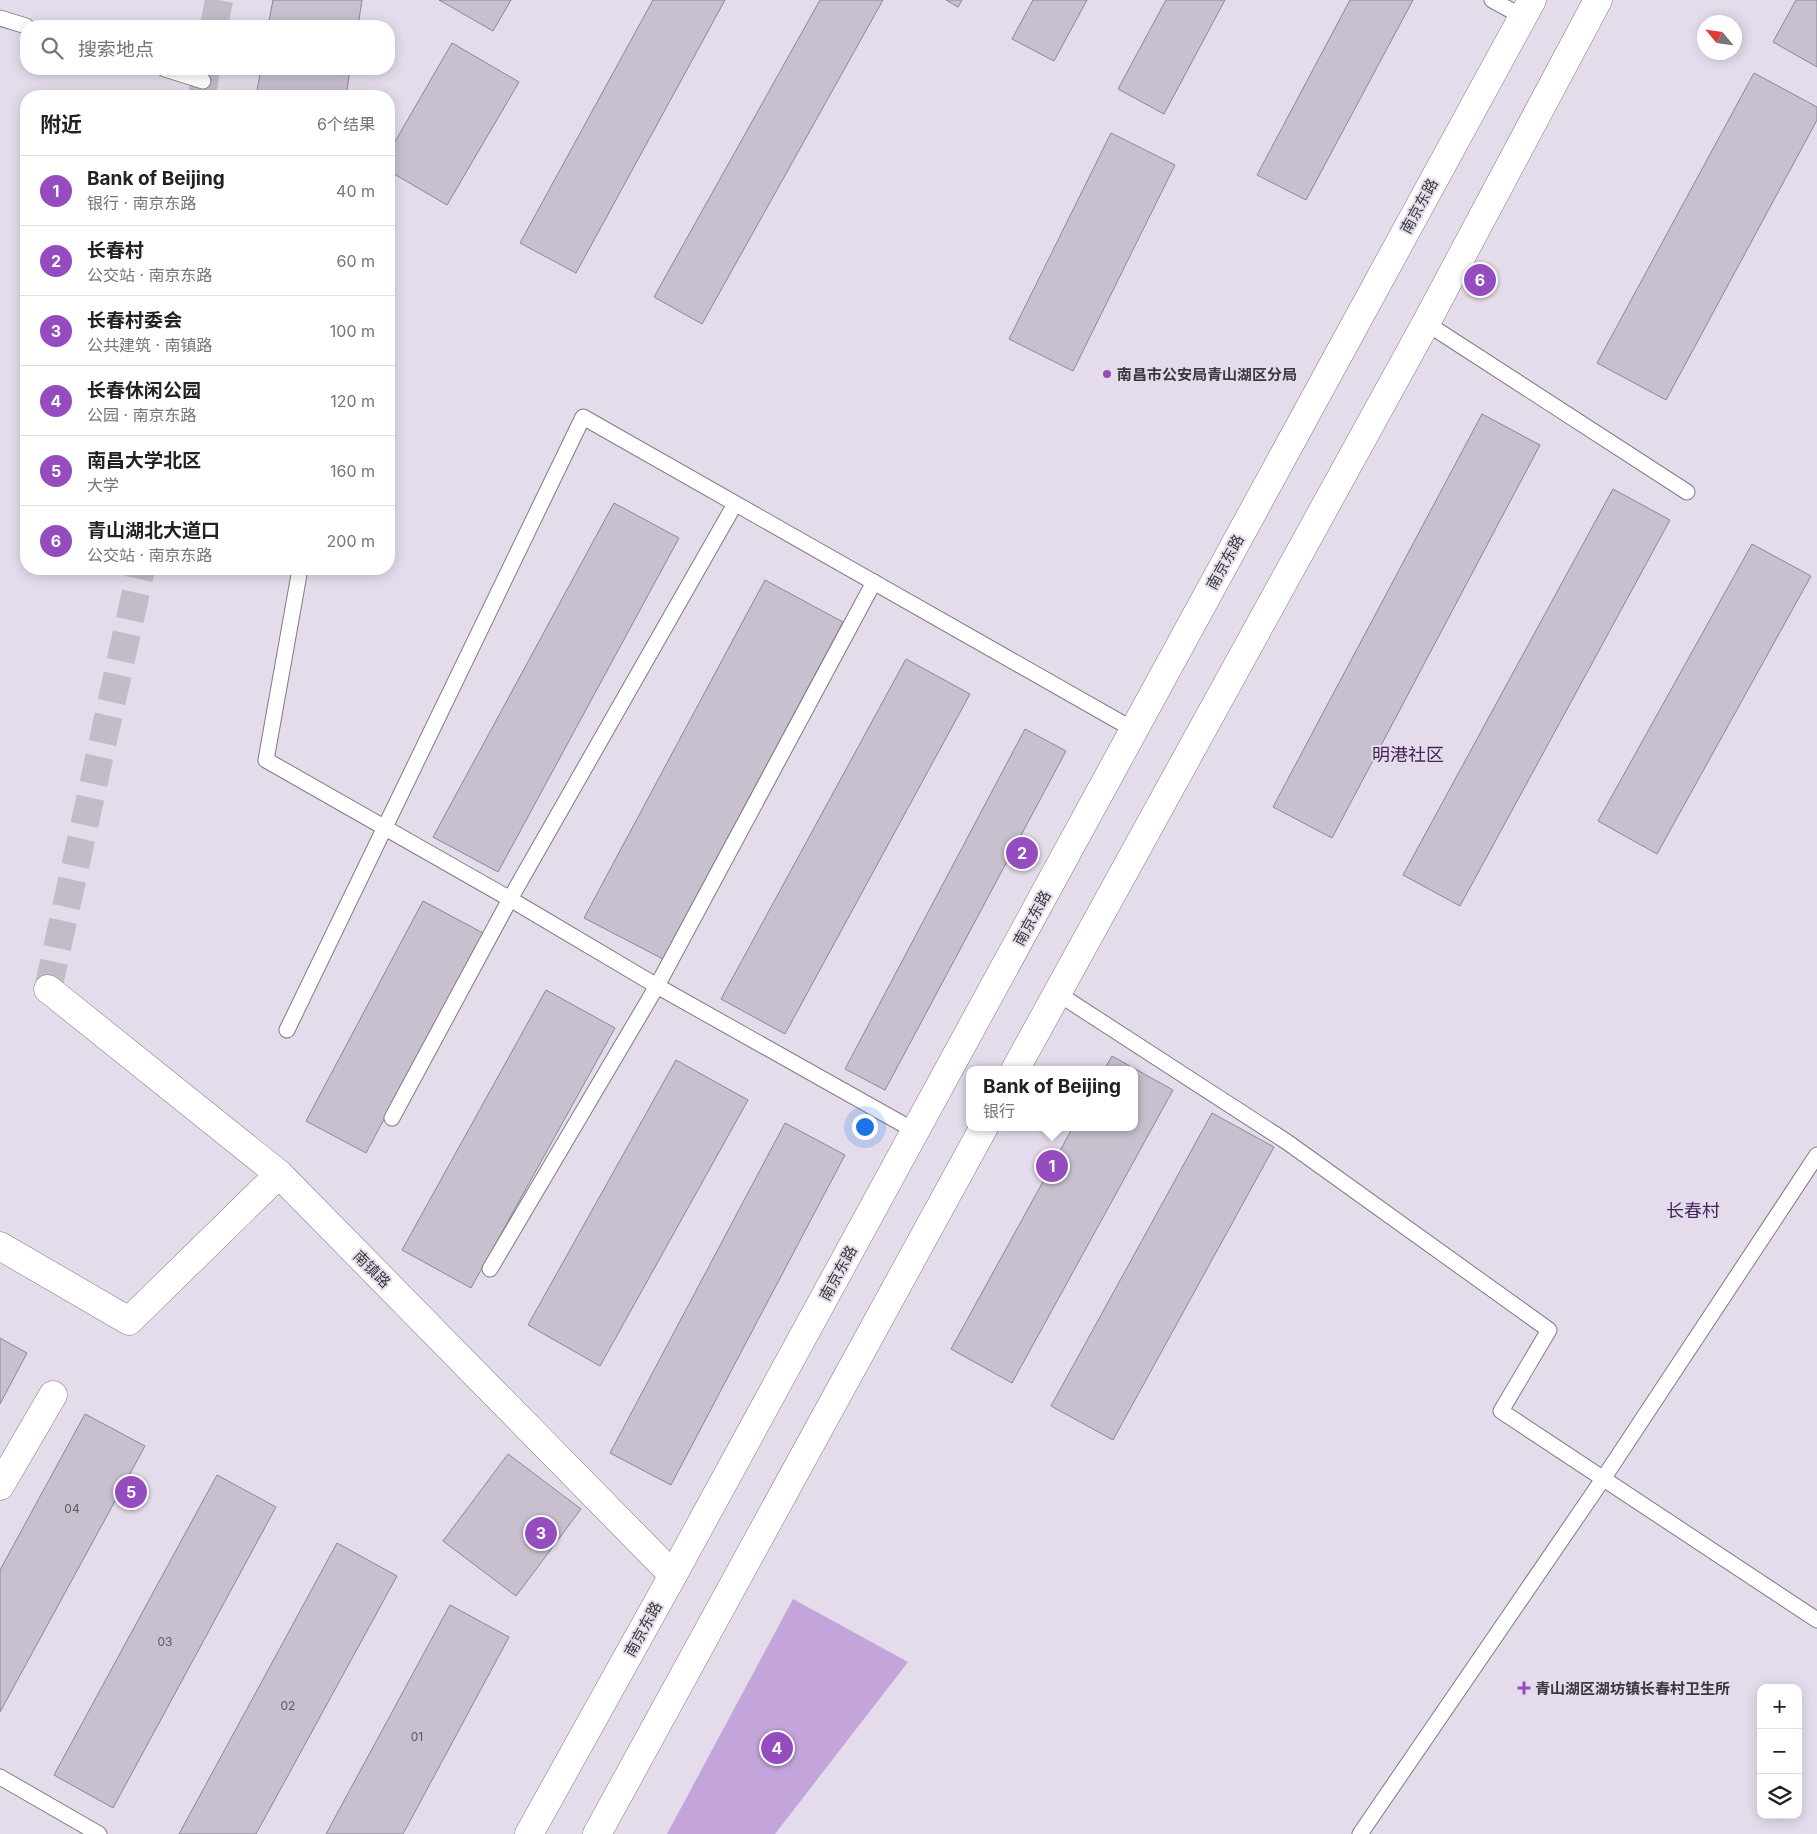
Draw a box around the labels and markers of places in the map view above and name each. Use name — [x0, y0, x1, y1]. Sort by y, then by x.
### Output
pin: 6 — [1464, 261, 1496, 299]
place label: 南昌市公安局青山湖区分局 — [1117, 365, 1297, 384]
marker: 南昌市公安局青山湖区分局 — [1101, 368, 1113, 380]
pin: 2 — [1006, 834, 1038, 872]
pin: 1 — [1036, 1147, 1068, 1185]
pin: 5 — [115, 1473, 147, 1511]
pin: 3 — [525, 1514, 557, 1552]
place label: 青山湖区湖坊镇长春村卫生所 — [1535, 1679, 1730, 1698]
marker: 青山湖区湖坊镇长春村卫生所 — [1517, 1681, 1531, 1695]
pin: 4 — [761, 1729, 793, 1767]

